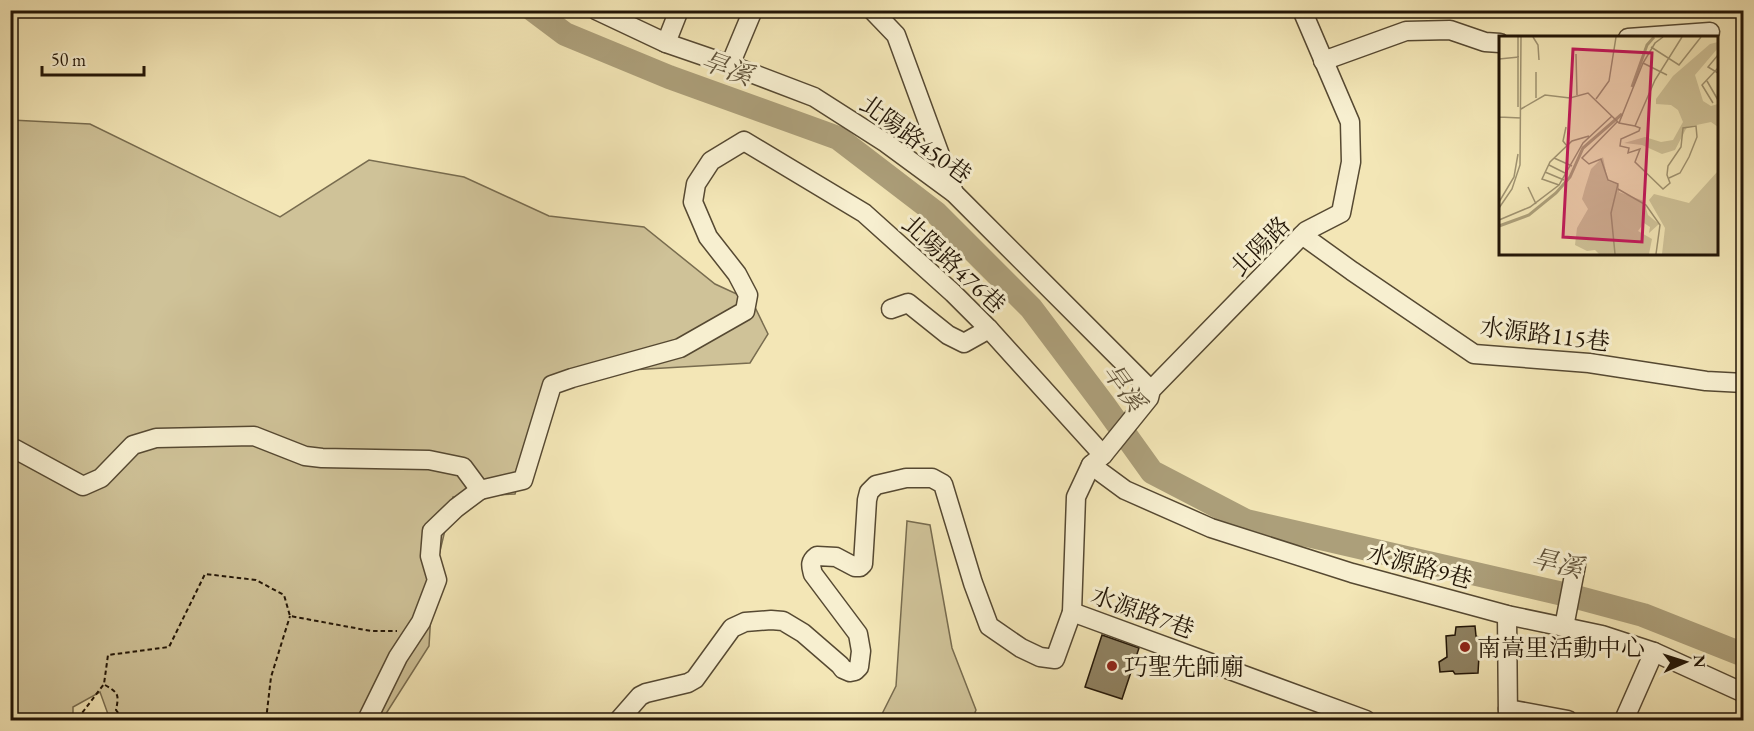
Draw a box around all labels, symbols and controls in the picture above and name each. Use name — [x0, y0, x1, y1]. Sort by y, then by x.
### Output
inset map — [1499, 36, 1718, 255]
scale bar — [42, 39, 144, 77]
water label: 旱溪 — [697, 43, 760, 94]
text: 50 m — [51, 48, 86, 71]
street label: 北陽路450巷 — [854, 88, 978, 190]
street label: 北陽路476巷 — [896, 208, 1012, 320]
street label: 北陽路 — [1224, 210, 1296, 282]
street label: 水源路115巷 — [1478, 311, 1612, 357]
water label: 旱溪 — [1095, 356, 1155, 420]
street label: 水源路9巷 — [1364, 537, 1476, 595]
water label: 旱溪 — [1528, 541, 1589, 586]
street label: 水源路7巷 — [1087, 579, 1199, 645]
place label: 南嵩里活動中心 — [1477, 632, 1645, 663]
north arrow — [1655, 632, 1715, 692]
marker: 南嵩里活動中心 — [1458, 640, 1472, 654]
place label: 巧聖先師廟 — [1124, 651, 1244, 682]
text: N — [1689, 654, 1710, 668]
marker: 巧聖先師廟 — [1105, 659, 1119, 673]

